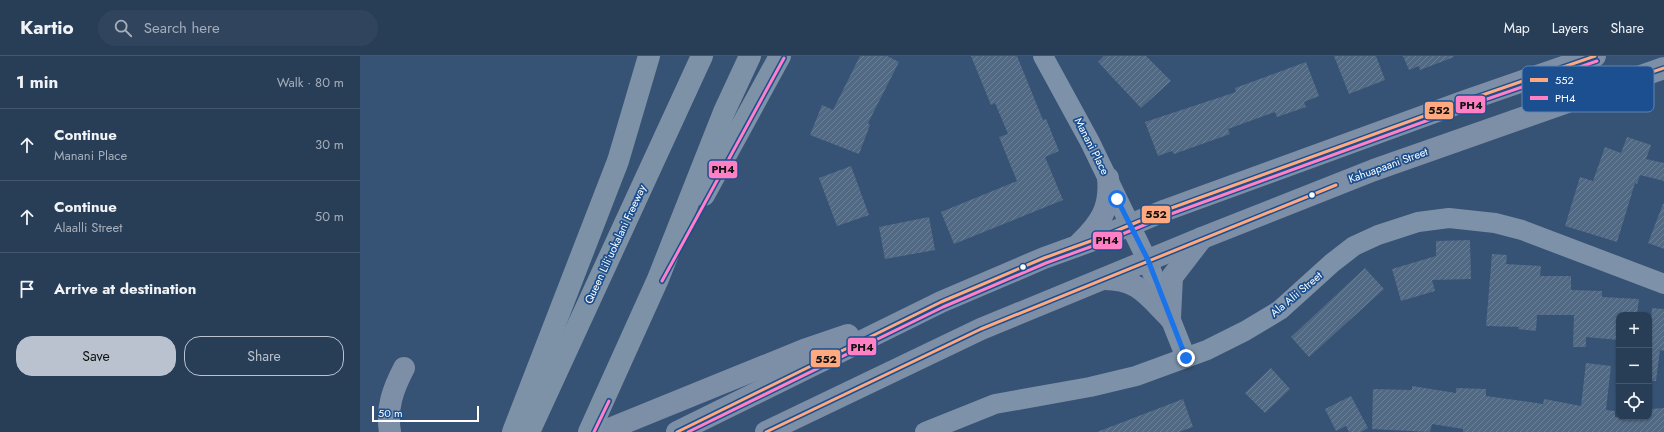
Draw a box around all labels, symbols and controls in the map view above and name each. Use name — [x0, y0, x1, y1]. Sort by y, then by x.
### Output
search box — [98, 10, 378, 46]
text: Kartio — [20, 14, 74, 41]
icon: search — [112, 17, 134, 39]
text: Search here — [144, 17, 220, 39]
text: Map — [1504, 18, 1530, 38]
text: Layers — [1552, 18, 1588, 38]
text: Share — [1610, 18, 1644, 38]
legend — [1522, 66, 1654, 112]
text: 1 min — [16, 70, 58, 94]
text: 552 — [1555, 72, 1574, 88]
text: Walk · 80 m — [277, 73, 344, 92]
text: PH4 — [1555, 90, 1576, 106]
line badge: PH4 — [1455, 95, 1486, 114]
text: PH4 — [1459, 97, 1483, 113]
line badge: 552 — [1424, 101, 1454, 120]
text: 552 — [1428, 102, 1450, 118]
street label: Manani Place — [1071, 115, 1113, 178]
text: Continue — [54, 124, 117, 146]
icon: ahead — [16, 134, 38, 156]
text: 30 m — [315, 135, 344, 154]
street label: Kahuapaani Street — [1346, 143, 1430, 187]
text: Manani Place — [54, 146, 127, 165]
line badge: PH4 — [708, 160, 738, 179]
text: PH4 — [711, 161, 735, 177]
street label: Queen Liliʻuokalani Freeway — [580, 182, 650, 306]
route start — [1108, 190, 1126, 208]
unlabelled marker — [1307, 190, 1317, 200]
text: Continue — [54, 196, 117, 218]
line badge: 552 — [1141, 205, 1171, 224]
icon: ahead — [16, 206, 38, 228]
text: 552 — [1145, 206, 1167, 222]
text: 50 m — [315, 207, 344, 226]
text: Alaalli Street — [54, 218, 122, 237]
line badge: PH4 — [1092, 231, 1123, 250]
text: PH4 — [1095, 232, 1119, 248]
unlabelled marker — [1018, 262, 1028, 272]
street label: Ala Alii Street — [1267, 267, 1326, 321]
icon: arrive — [16, 278, 38, 300]
text: Arrive at destination — [54, 278, 196, 300]
map controls — [1616, 312, 1652, 420]
button: + — [1616, 312, 1652, 348]
button: Save — [16, 336, 176, 376]
button: Share — [184, 336, 344, 376]
line badge: PH4 — [847, 337, 877, 356]
text: PH4 — [850, 339, 874, 355]
button: − — [1616, 348, 1652, 384]
line badge: 552 — [810, 349, 841, 368]
route end — [1177, 349, 1195, 367]
text: 552 — [815, 351, 837, 367]
button: locate — [1616, 384, 1652, 420]
scale bar — [372, 404, 479, 423]
text: 50 m — [378, 405, 403, 421]

